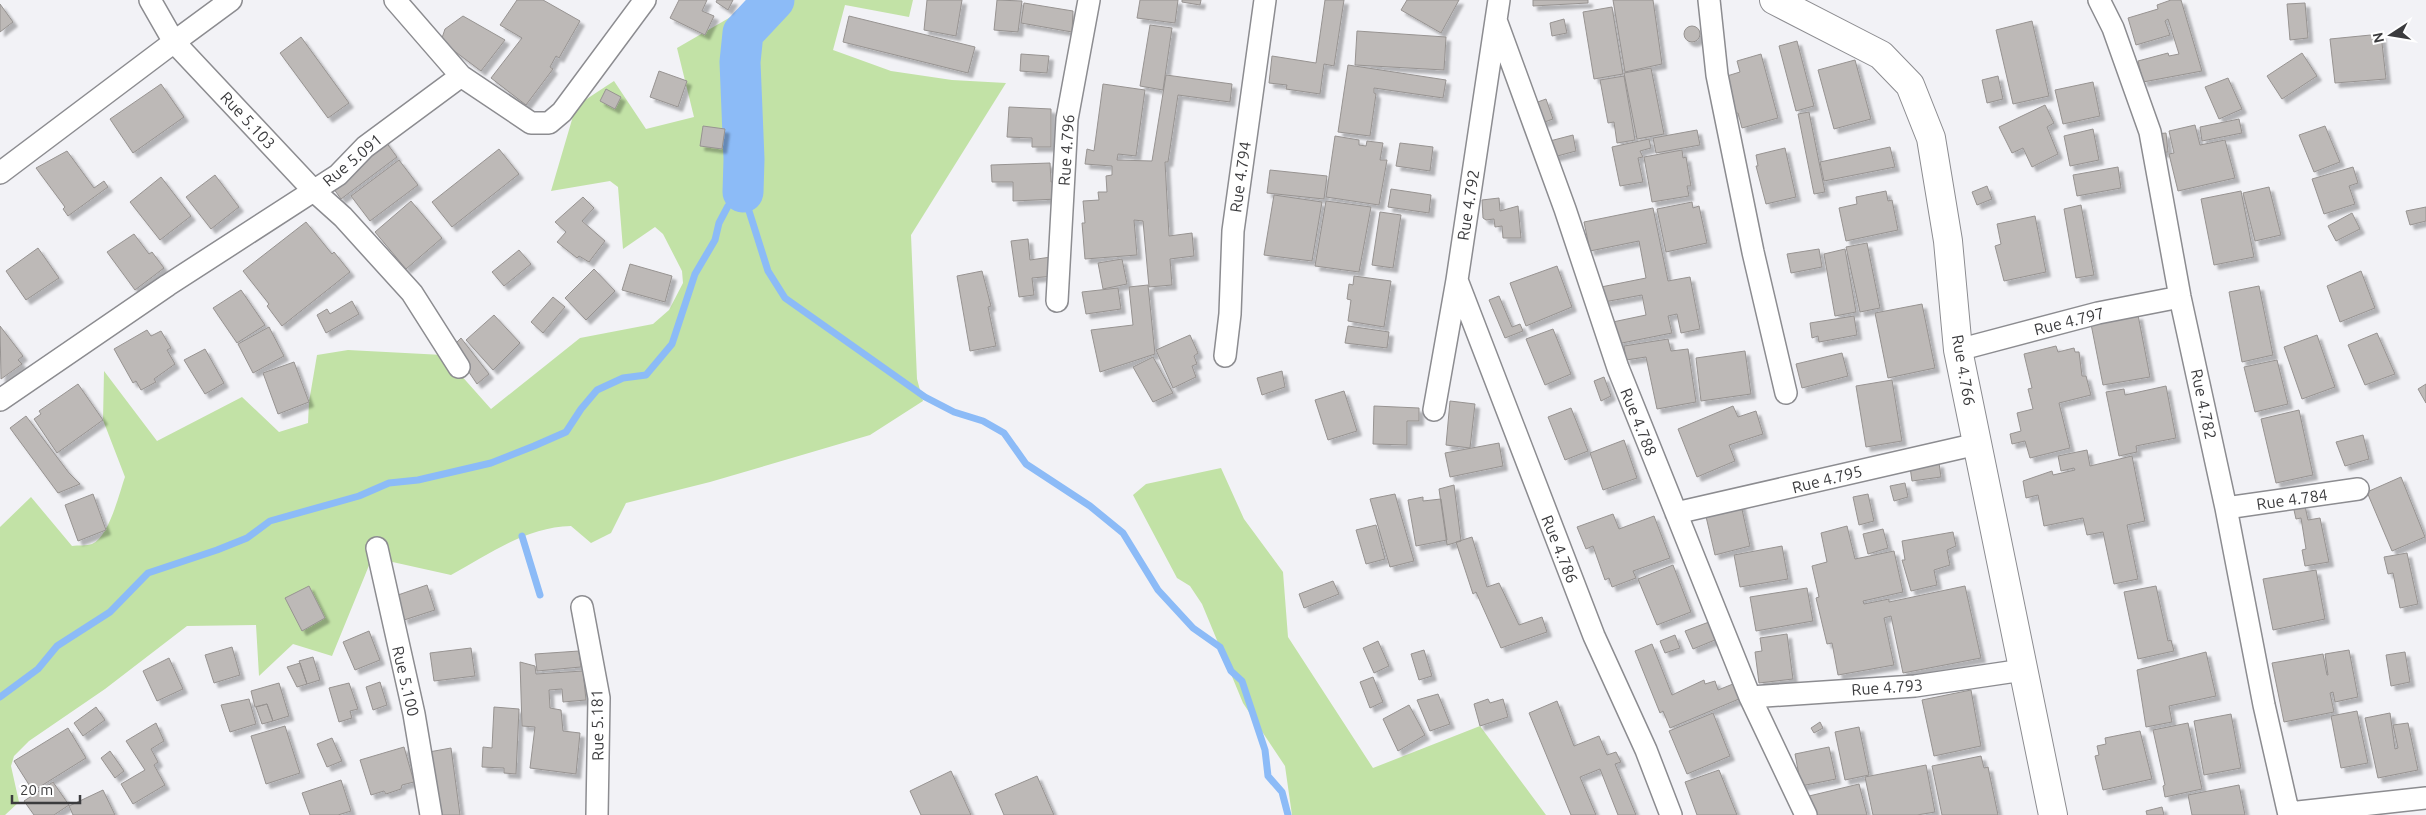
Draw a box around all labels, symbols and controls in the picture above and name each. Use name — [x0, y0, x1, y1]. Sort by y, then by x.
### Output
north arrow — [2366, 10, 2416, 60]
text: N — [2369, 31, 2387, 44]
street label: Rue 5.103 — [217, 88, 279, 152]
street label: Rue 4.796 — [1055, 114, 1077, 186]
street label: Rue 5.091 — [319, 130, 385, 190]
street label: Rue 4.794 — [1226, 140, 1254, 214]
street label: Rue 4.792 — [1454, 168, 1482, 242]
street label: Rue 4.797 — [2032, 304, 2106, 338]
street label: Rue 4.766 — [1949, 333, 1979, 407]
street label: Rue 4.782 — [2188, 367, 2220, 441]
street label: Rue 4.788 — [1617, 385, 1661, 459]
street label: Rue 4.795 — [1790, 462, 1864, 496]
street label: Rue 4.784 — [2255, 485, 2329, 513]
street label: Rue 4.786 — [1538, 512, 1582, 586]
street label: Rue 5.100 — [389, 644, 423, 718]
street label: Rue 4.793 — [1851, 676, 1923, 698]
street label: Rue 5.181 — [587, 689, 607, 761]
scale bar — [12, 772, 80, 804]
text: 20 m — [20, 781, 53, 798]

